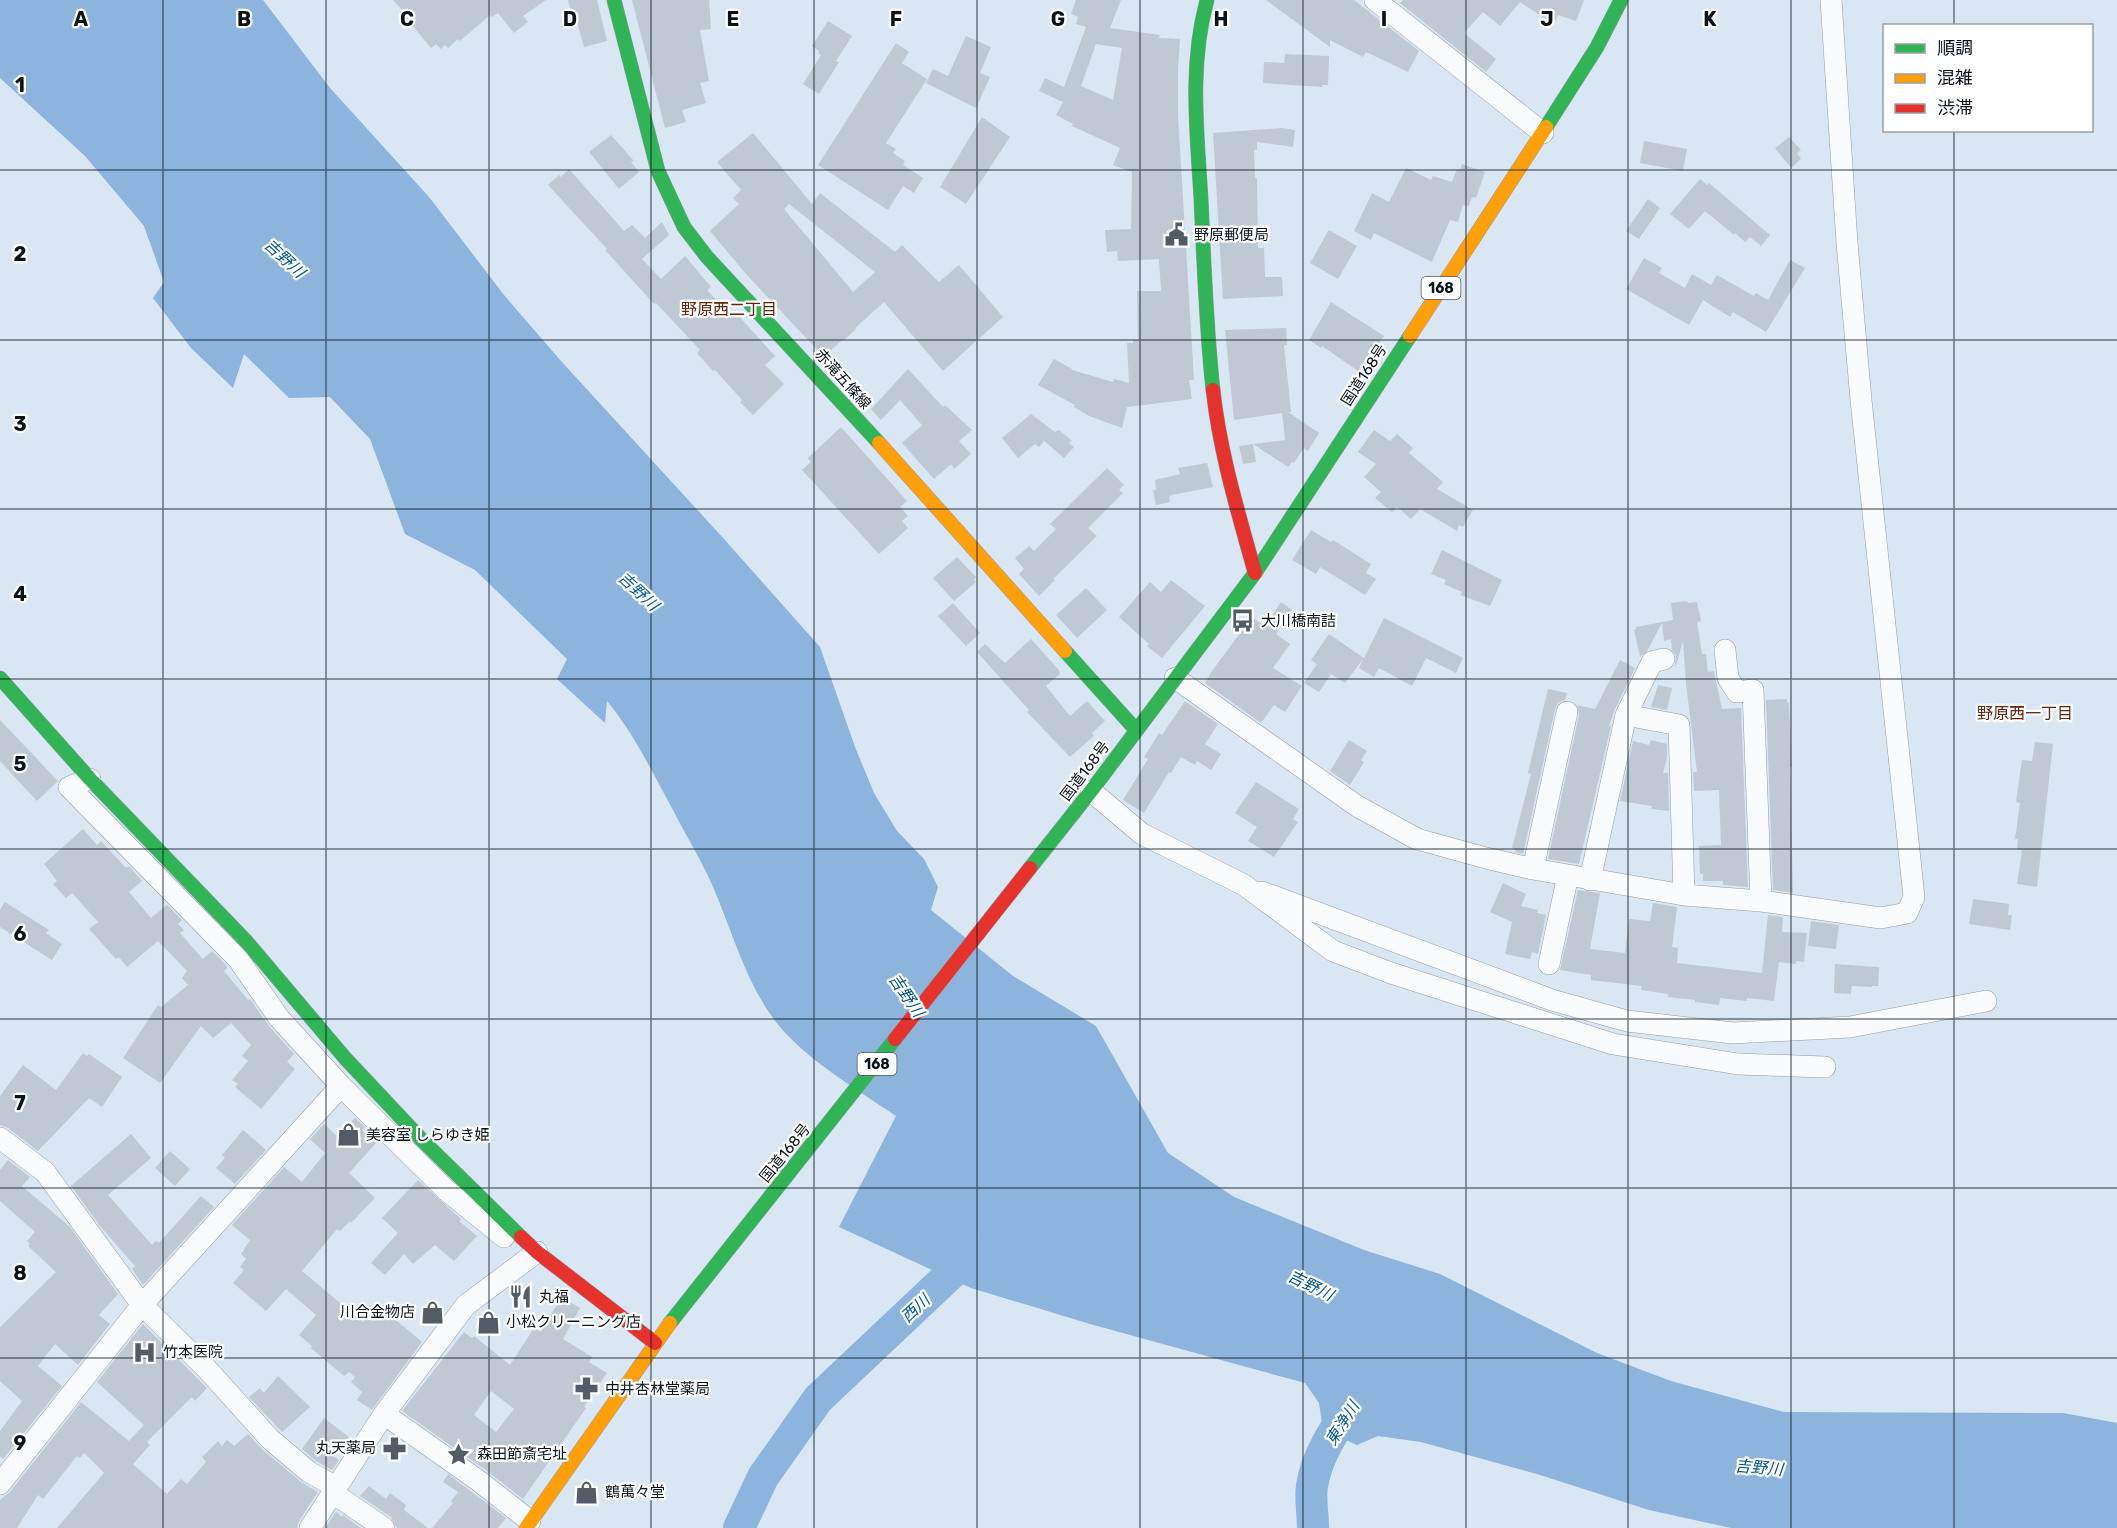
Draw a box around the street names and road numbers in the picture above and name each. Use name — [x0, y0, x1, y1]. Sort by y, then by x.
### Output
road number: 168 — [1422, 277, 1460, 299]
street label: 国道168号 — [1337, 341, 1391, 409]
street label: 赤滝五條線 — [811, 345, 875, 413]
street label: 国道168号 — [1057, 738, 1113, 804]
road number: 168 — [858, 1053, 896, 1075]
street label: 国道168号 — [756, 1120, 814, 1186]

